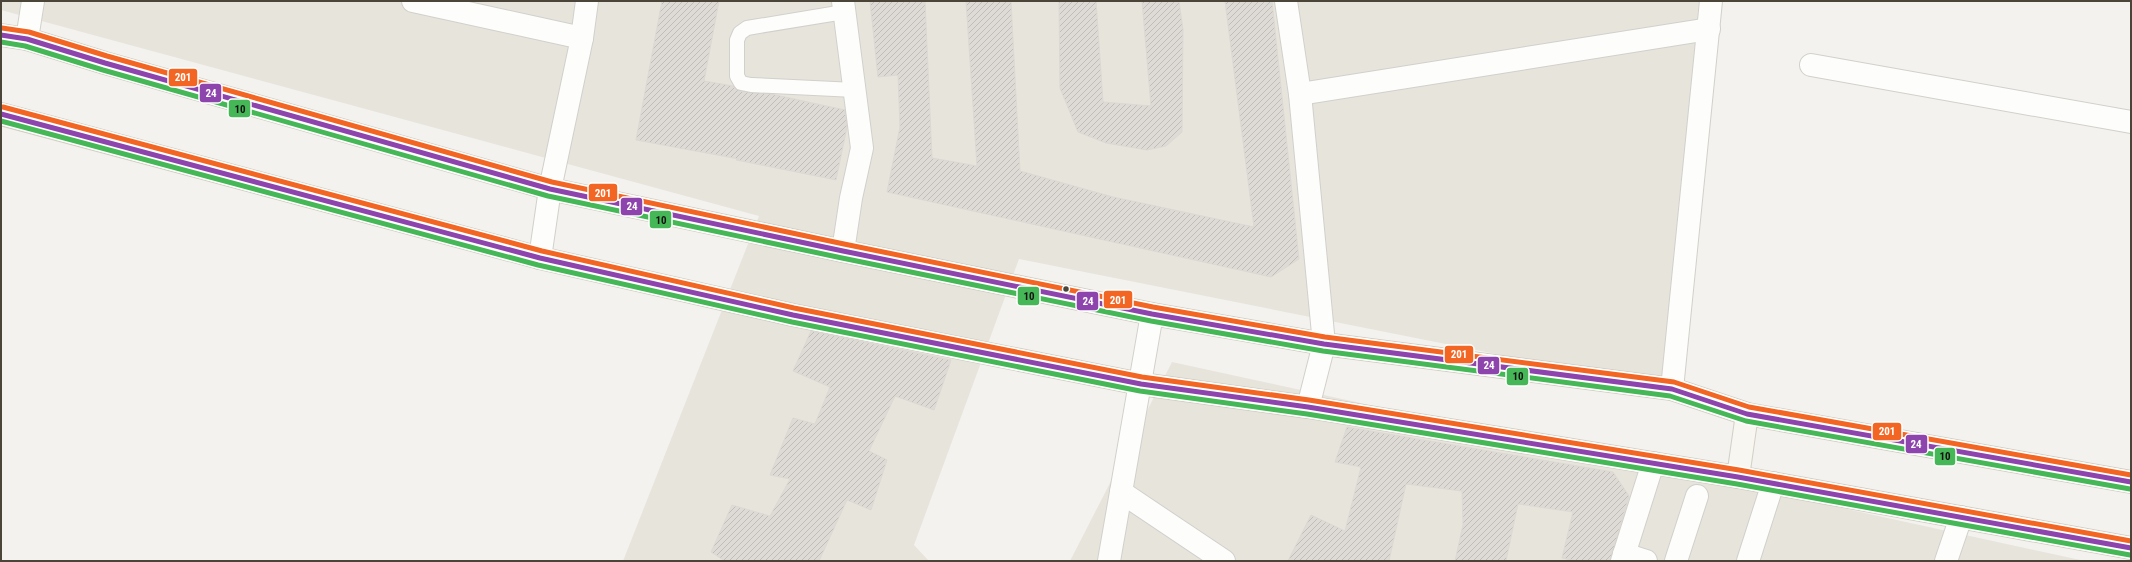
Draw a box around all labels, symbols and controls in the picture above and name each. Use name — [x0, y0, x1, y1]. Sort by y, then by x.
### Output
line badge: 201 — [168, 68, 198, 87]
text: 201 — [175, 71, 191, 84]
line badge: 24 — [199, 83, 222, 103]
text: 24 — [205, 87, 217, 100]
line badge: 10 — [228, 99, 251, 118]
text: 10 — [234, 103, 246, 116]
line badge: 201 — [588, 183, 618, 202]
text: 201 — [595, 187, 611, 200]
line badge: 24 — [620, 197, 643, 216]
text: 24 — [626, 200, 638, 213]
line badge: 10 — [649, 210, 672, 229]
text: 10 — [655, 214, 667, 227]
unlabelled marker — [1061, 284, 1071, 294]
line badge: 10 — [1017, 286, 1040, 306]
text: 10 — [1023, 290, 1035, 303]
line badge: 201 — [1103, 290, 1133, 309]
line badge: 24 — [1076, 291, 1099, 311]
text: 201 — [1110, 294, 1126, 307]
text: 24 — [1082, 295, 1094, 308]
line badge: 201 — [1444, 345, 1474, 364]
text: 201 — [1451, 348, 1467, 361]
line badge: 24 — [1477, 356, 1500, 375]
text: 24 — [1483, 359, 1495, 372]
line badge: 10 — [1506, 367, 1529, 386]
text: 10 — [1512, 370, 1524, 383]
line badge: 201 — [1872, 422, 1902, 441]
text: 201 — [1879, 425, 1895, 438]
line badge: 24 — [1905, 434, 1928, 454]
text: 24 — [1910, 438, 1922, 451]
line badge: 10 — [1934, 447, 1956, 466]
text: 10 — [1939, 450, 1951, 463]

